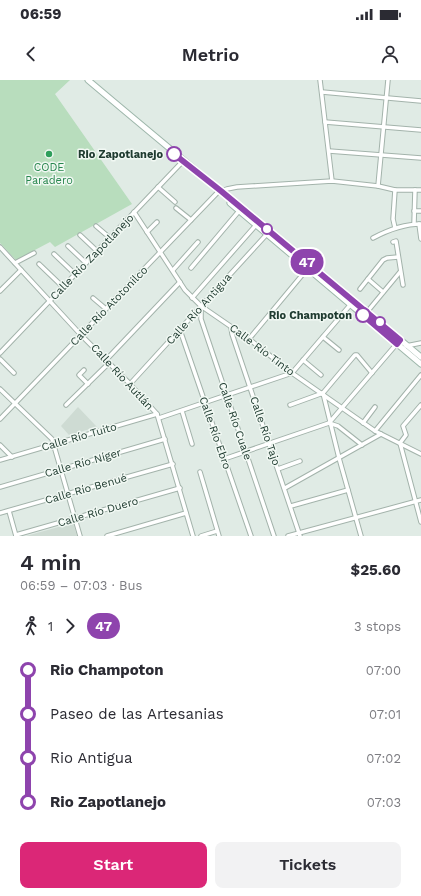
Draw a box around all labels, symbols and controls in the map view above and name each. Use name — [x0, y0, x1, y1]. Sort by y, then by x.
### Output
text: 06:59 — [20, 5, 61, 23]
icon: back — [20, 43, 42, 65]
icon: person — [379, 43, 401, 65]
text: Metrio — [182, 44, 239, 65]
marker: Rio Zapotlanejo — [166, 146, 182, 162]
place label: Rio Zapotlanejo — [78, 148, 163, 161]
marker: CODE Paradero — [44, 149, 54, 159]
place label: CODE Paradero — [25, 161, 73, 187]
street label: Calle Río Zapotlanejo — [48, 211, 136, 303]
unlabelled marker — [261, 223, 273, 235]
line badge: 47 — [289, 249, 325, 275]
text: 47 — [299, 254, 315, 270]
street label: Calle Río Atotonilco — [68, 263, 150, 349]
street label: Calle Río Antigua — [164, 271, 234, 347]
marker: Rio Champoton — [355, 307, 371, 323]
place label: Rio Champoton — [269, 309, 352, 322]
unlabelled marker — [374, 316, 386, 328]
street label: Calle Río Tinto — [227, 321, 297, 379]
street label: Calle Río Autlán — [88, 341, 156, 413]
street label: Calle Río Cuale — [216, 380, 254, 462]
street label: Calle Río Ebro — [196, 395, 234, 471]
street label: Calle Río Tajo — [247, 395, 283, 467]
street label: Calle Río Tuito — [40, 420, 118, 454]
street label: Calle Río Níger — [43, 446, 123, 480]
street label: Calle Río Benué — [44, 471, 128, 507]
street label: Calle Río Duero — [56, 494, 140, 530]
text: 4 min — [20, 550, 81, 575]
text: $25.60 — [351, 561, 401, 579]
text: 06:59 – 07:03 · Bus — [20, 578, 142, 593]
icon: walk — [20, 615, 42, 637]
icon: forward — [59, 615, 81, 637]
text: 47 — [95, 618, 112, 634]
text: 1 — [48, 619, 53, 634]
text: 3 stops — [354, 619, 401, 634]
text: Rio Champoton — [50, 661, 163, 679]
text: 07:00 — [366, 663, 401, 678]
text: Paseo de las Artesanias — [50, 705, 224, 723]
text: 07:01 — [369, 707, 401, 722]
text: Rio Antigua — [50, 749, 133, 767]
text: 07:02 — [366, 751, 401, 766]
text: Rio Zapotlanejo — [50, 793, 166, 811]
text: 07:03 — [367, 795, 401, 810]
button: Start — [20, 842, 207, 888]
button: Tickets — [215, 842, 401, 888]

